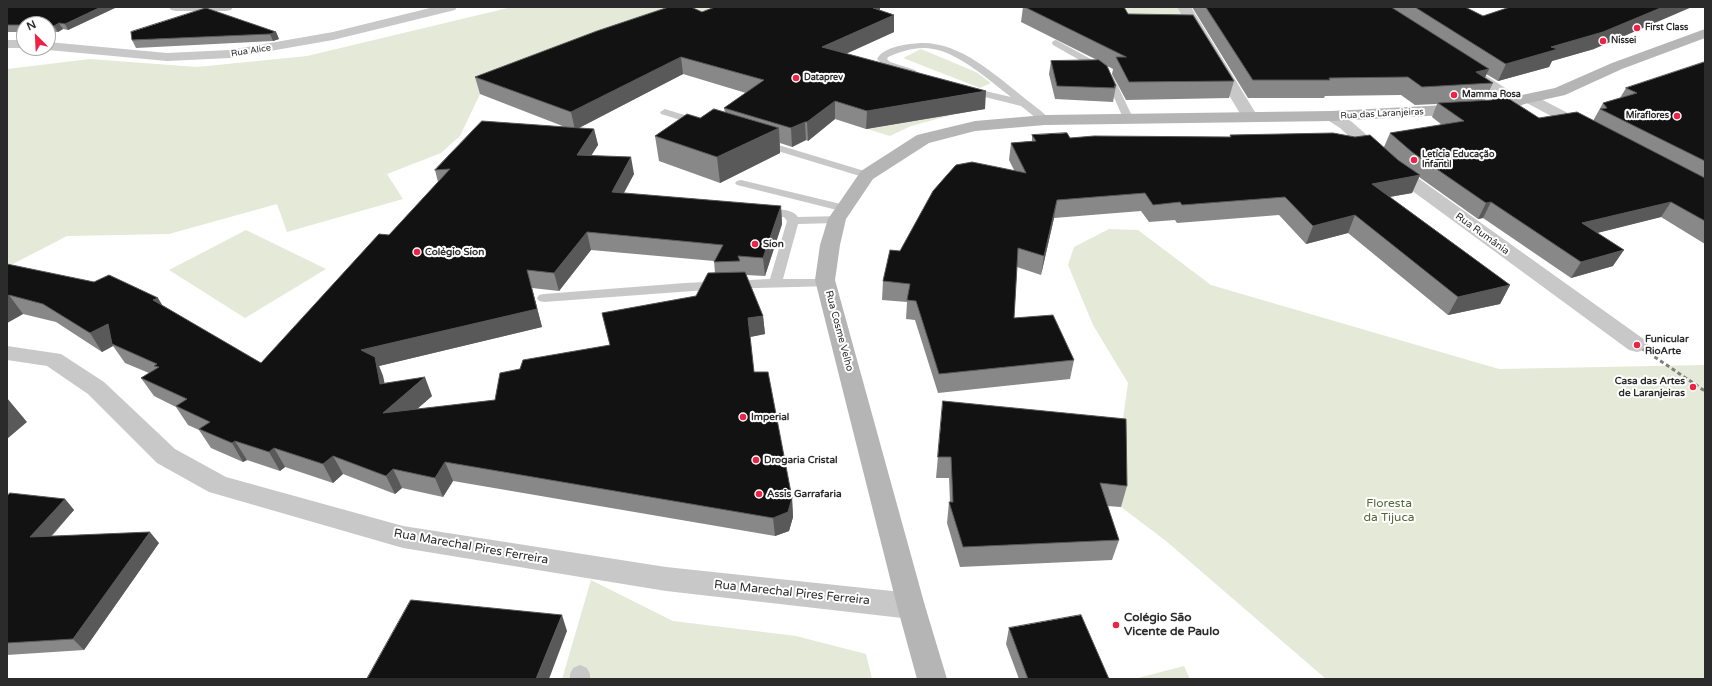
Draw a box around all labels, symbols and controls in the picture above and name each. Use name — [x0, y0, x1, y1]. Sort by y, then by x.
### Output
north arrow — [16, 16, 56, 56]
text: N — [25, 18, 38, 33]
marker: First Class — [1632, 23, 1642, 33]
place label: First Class — [1645, 23, 1688, 33]
marker: Nissei — [1598, 36, 1608, 46]
place label: Nissei — [1611, 36, 1636, 46]
street label: Rua Alice — [230, 43, 272, 59]
marker: Dataprev — [791, 73, 801, 83]
place label: Dataprev — [804, 73, 843, 83]
marker: Mamma Rosa — [1449, 90, 1459, 100]
place label: Mamma Rosa — [1462, 90, 1521, 100]
street label: Rua das Laranjeiras — [1340, 106, 1424, 122]
place label: Miraflores — [1626, 111, 1669, 121]
marker: Miraflores — [1672, 111, 1682, 121]
place label: Letícia Educação Infantil — [1422, 150, 1494, 171]
marker: Letícia Educação Infantil — [1409, 155, 1419, 165]
street label: Rua Rumânia — [1453, 210, 1511, 258]
place label: Sion — [763, 238, 784, 250]
marker: Sion — [750, 239, 760, 249]
place label: Colégio Sion — [425, 246, 484, 258]
marker: Colégio Sion — [412, 247, 422, 257]
street label: Rua Cosme Velho — [822, 289, 856, 373]
place label: Funicular RioArte — [1645, 333, 1689, 356]
marker: Funicular RioArte — [1632, 340, 1642, 350]
place label: Casa das Artes de Laranjeiras — [1615, 375, 1685, 398]
marker: Casa das Artes de Laranjeiras — [1688, 382, 1698, 392]
place label: Imperial — [751, 411, 789, 423]
marker: Imperial — [738, 412, 748, 422]
place label: Drogaria Cristal — [764, 454, 838, 466]
marker: Drogaria Cristal — [751, 455, 761, 465]
place label: Assis Garrafaria — [767, 488, 842, 500]
marker: Assis Garrafaria — [754, 489, 764, 499]
park label: Floresta da Tijuca — [1363, 497, 1415, 525]
street label: Rua Marechal Pires Ferreira — [393, 526, 549, 568]
street label: Rua Marechal Pires Ferreira — [713, 578, 871, 608]
place label: Colégio São Vicente de Paulo — [1124, 611, 1219, 639]
marker: Colégio São Vicente de Paulo — [1111, 620, 1121, 630]

